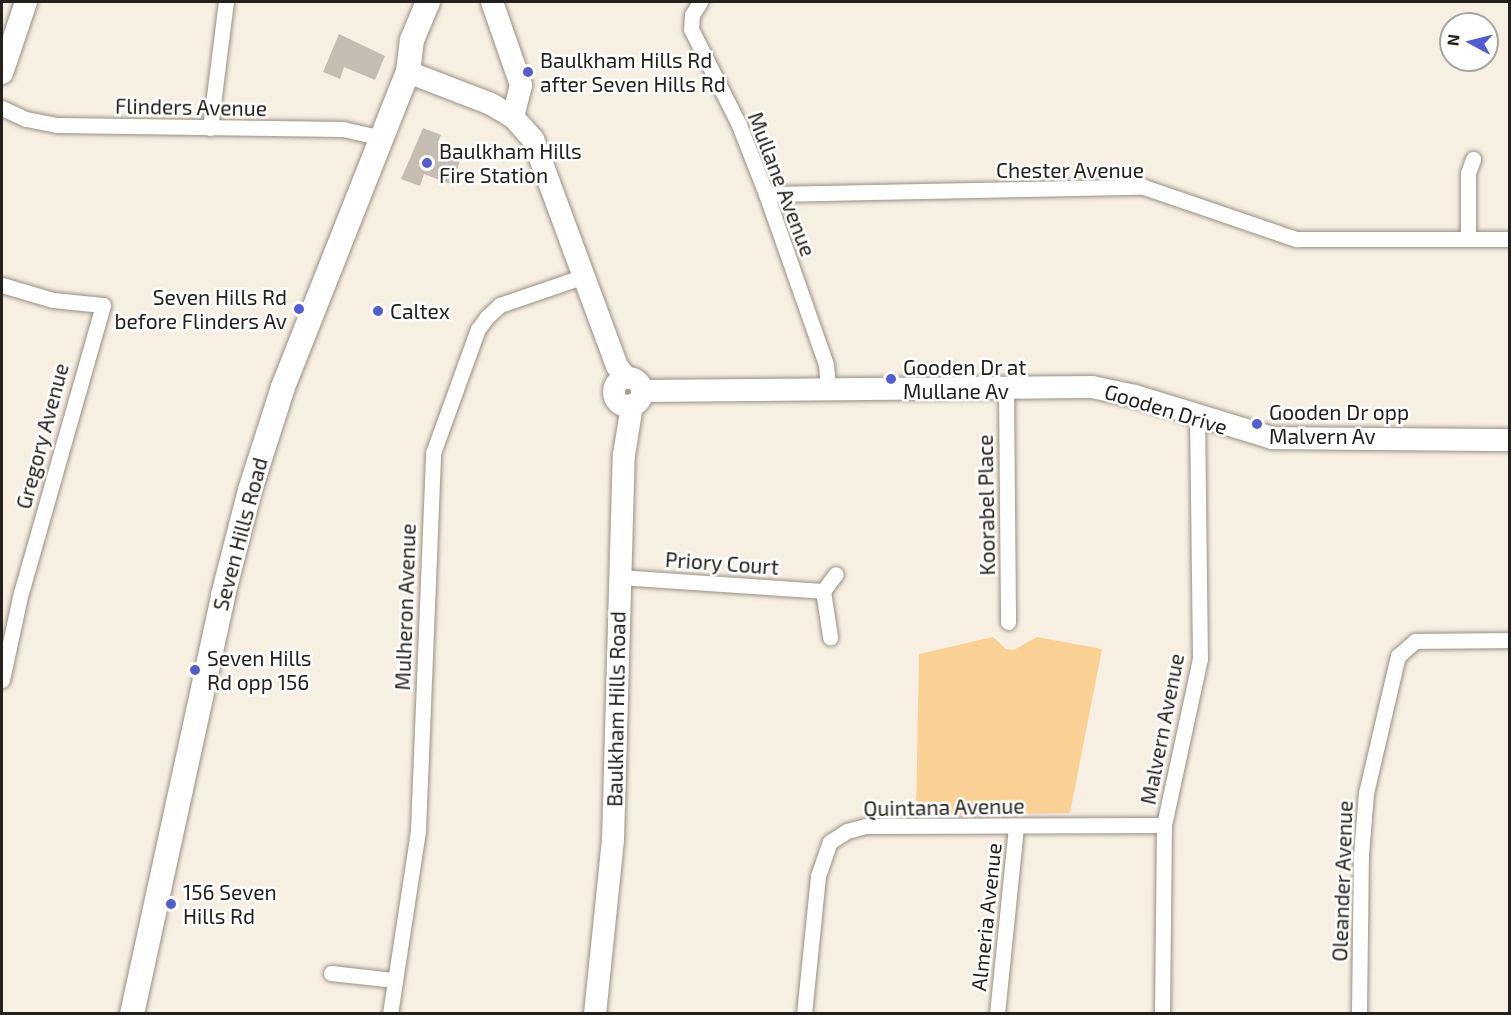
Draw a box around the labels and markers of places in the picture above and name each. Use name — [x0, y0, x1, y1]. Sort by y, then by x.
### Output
place label: Baulkham Hills Rd after Seven Hills Rd — [540, 47, 726, 97]
marker: Baulkham Hills Rd after Seven Hills Rd — [521, 65, 535, 79]
place label: Baulkham Hills Fire Station — [439, 138, 582, 188]
marker: Baulkham Hills Fire Station — [420, 156, 434, 170]
place label: Seven Hills Rd before Flinders Av — [114, 284, 287, 334]
place label: Caltex — [390, 298, 450, 324]
marker: Seven Hills Rd before Flinders Av — [292, 302, 306, 316]
marker: Caltex — [371, 304, 385, 318]
place label: Gooden Dr at Mullane Av — [903, 354, 1027, 404]
marker: Gooden Dr at Mullane Av — [884, 372, 898, 386]
place label: Gooden Dr opp Malvern Av — [1269, 399, 1410, 449]
marker: Gooden Dr opp Malvern Av — [1250, 417, 1264, 431]
place label: Seven Hills Rd opp 156 — [207, 645, 312, 695]
marker: Seven Hills Rd opp 156 — [188, 663, 202, 677]
place label: 156 Seven Hills Rd — [183, 879, 277, 929]
marker: 156 Seven Hills Rd — [164, 897, 178, 911]

